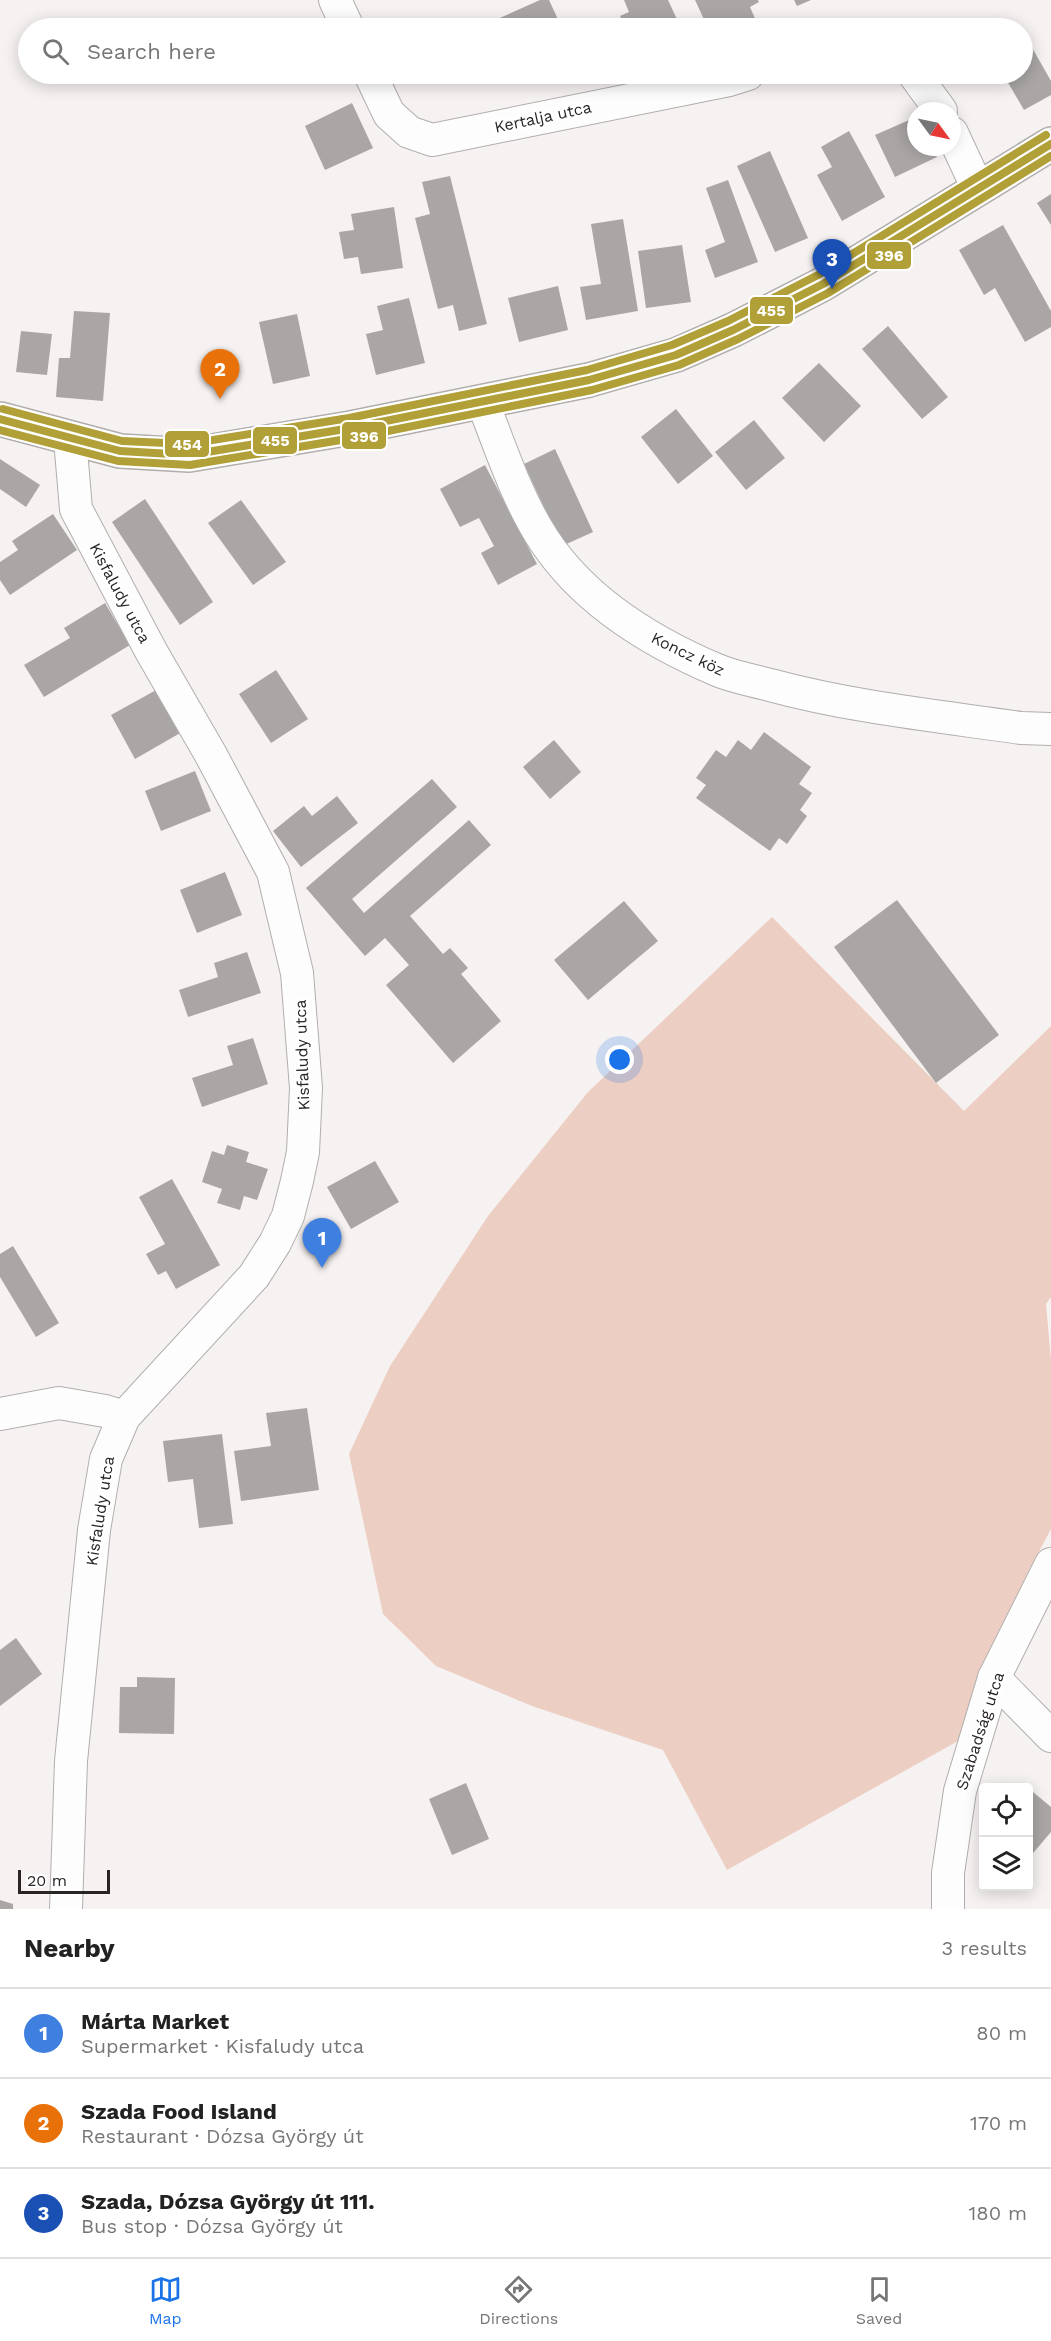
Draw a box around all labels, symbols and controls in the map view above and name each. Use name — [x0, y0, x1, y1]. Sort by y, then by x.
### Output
search box — [18, 18, 1033, 84]
icon: search — [39, 35, 72, 68]
text: Search here — [87, 39, 216, 64]
street label: Kertalja utca — [493, 97, 593, 137]
north arrow — [907, 102, 961, 156]
pin: 3 — [812, 240, 852, 289]
line badge: 396 — [866, 241, 912, 270]
text: 396 — [874, 246, 904, 265]
line badge: 455 — [749, 296, 794, 325]
text: 455 — [757, 301, 786, 320]
pin: 2 — [200, 350, 240, 399]
line badge: 396 — [341, 421, 387, 450]
line badge: 455 — [252, 426, 298, 455]
text: 396 — [349, 427, 379, 446]
line badge: 454 — [164, 430, 210, 458]
text: 455 — [261, 431, 290, 450]
text: 454 — [172, 435, 202, 454]
street label: Kisfaludy utca — [86, 540, 154, 646]
street label: Koncz köz — [648, 628, 728, 680]
street label: Kisfaludy utca — [291, 999, 313, 1111]
your location — [605, 1045, 634, 1074]
pin: 1 — [302, 1218, 342, 1268]
street label: Kisfaludy utca — [82, 1455, 118, 1567]
street label: Szabadság utca — [952, 1670, 1008, 1792]
map controls — [979, 1783, 1033, 1891]
button: locate — [979, 1783, 1033, 1837]
button: layers — [979, 1837, 1033, 1891]
scale bar — [18, 1867, 110, 1894]
text: 20 m — [27, 1871, 67, 1890]
text: Nearby — [24, 1933, 115, 1963]
text: 3 results — [942, 1936, 1027, 1960]
text: Márta Market — [81, 2009, 229, 2034]
text: 1 — [39, 2021, 48, 2045]
text: 80 m — [976, 2021, 1027, 2045]
text: Supermarket · Kisfaludy utca — [81, 2034, 364, 2058]
text: Szada Food Island — [81, 2099, 277, 2124]
text: 2 — [38, 2111, 49, 2135]
text: 170 m — [970, 2111, 1027, 2135]
text: Restaurant · Dózsa György út — [81, 2124, 364, 2148]
text: Szada, Dózsa György út 111. — [81, 2189, 375, 2214]
text: 3 — [38, 2201, 49, 2225]
text: 180 m — [969, 2201, 1027, 2225]
text: Bus stop · Dózsa György út — [81, 2214, 343, 2238]
tab: Map — [149, 2273, 182, 2328]
tab: Directions — [479, 2273, 558, 2328]
tab: Saved — [856, 2273, 902, 2328]

